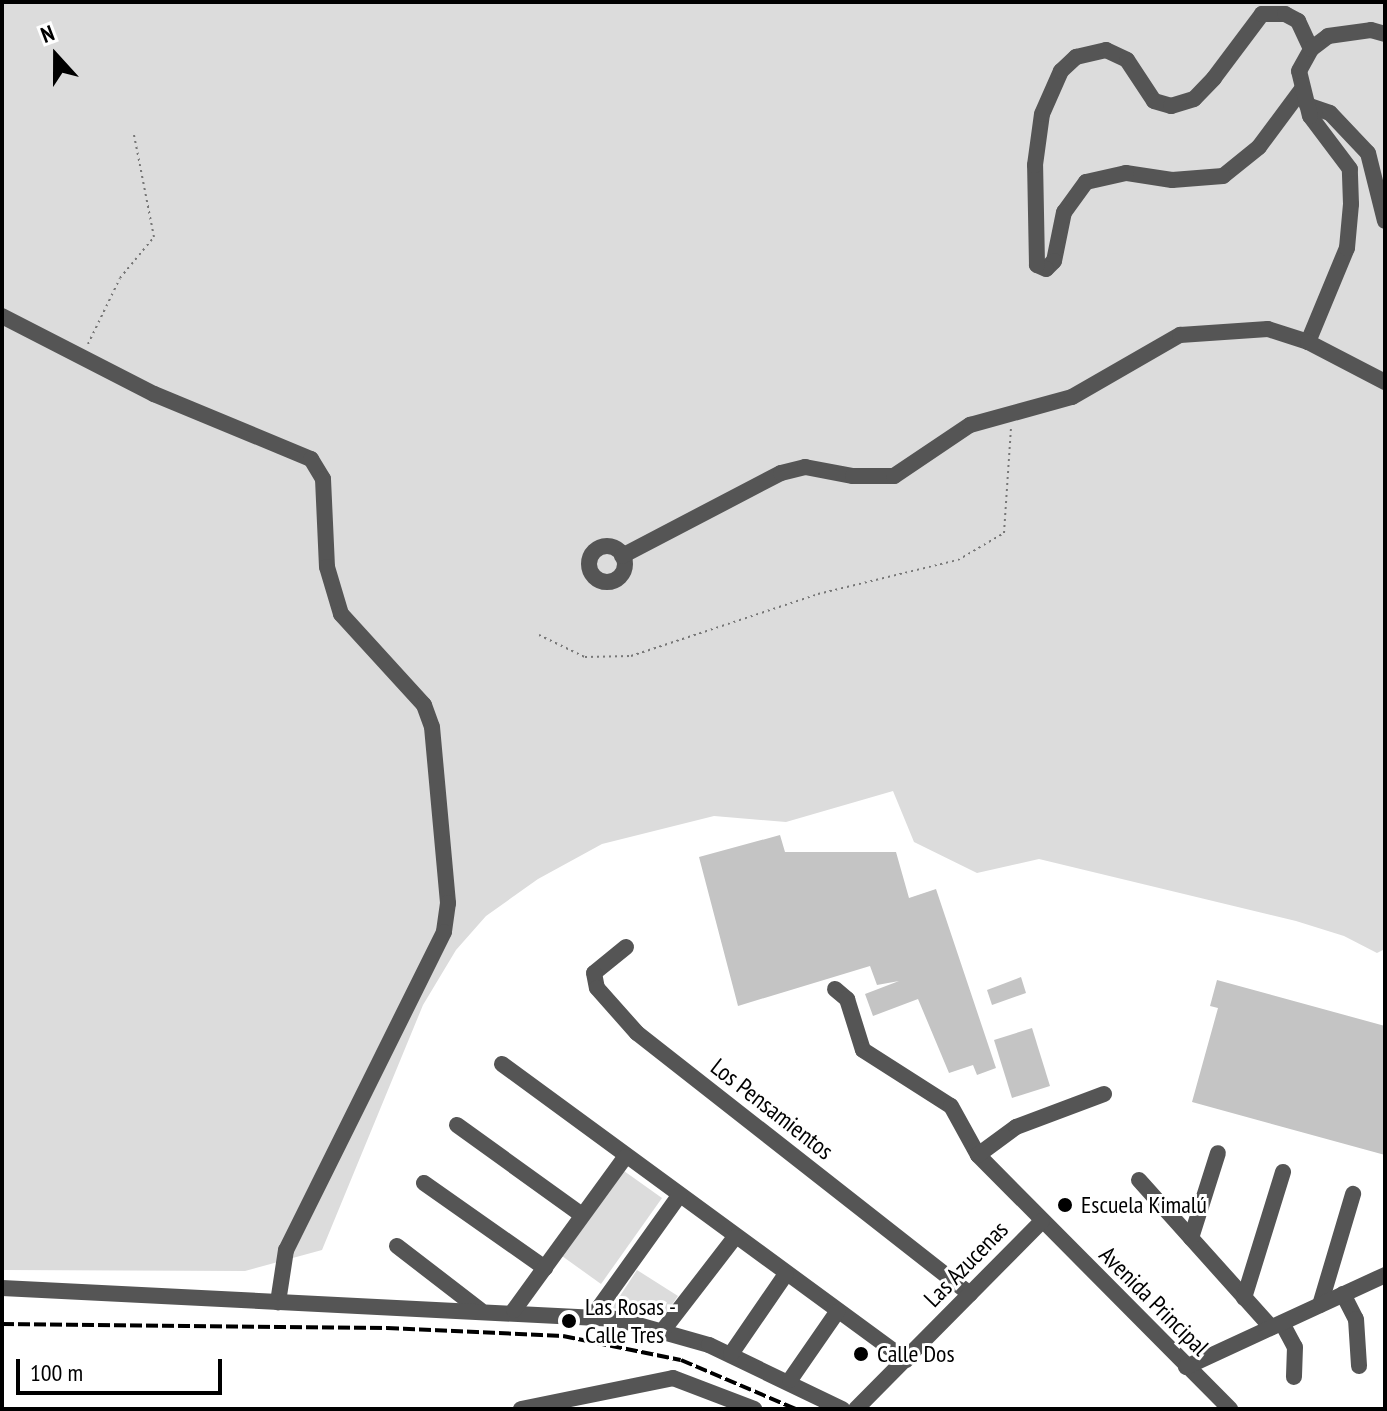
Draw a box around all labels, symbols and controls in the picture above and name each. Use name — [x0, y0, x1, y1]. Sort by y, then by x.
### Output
north arrow — [16, 16, 96, 96]
text: N — [37, 18, 58, 49]
street label: Los Pensamientos — [705, 1052, 839, 1166]
place label: Escuela Kimalú — [1081, 1191, 1207, 1219]
marker: Escuela Kimalú — [1056, 1196, 1074, 1214]
street label: Las Azucenas — [918, 1215, 1014, 1313]
street label: Avenida Principal — [1093, 1240, 1215, 1362]
place label: Las Rosas - Calle Tres — [585, 1293, 676, 1349]
marker: Las Rosas - Calle Tres — [560, 1312, 578, 1330]
place label: Calle Dos — [877, 1340, 955, 1368]
scale bar — [20, 1343, 226, 1393]
marker: Calle Dos — [852, 1345, 870, 1363]
text: 100 m — [30, 1357, 83, 1388]

